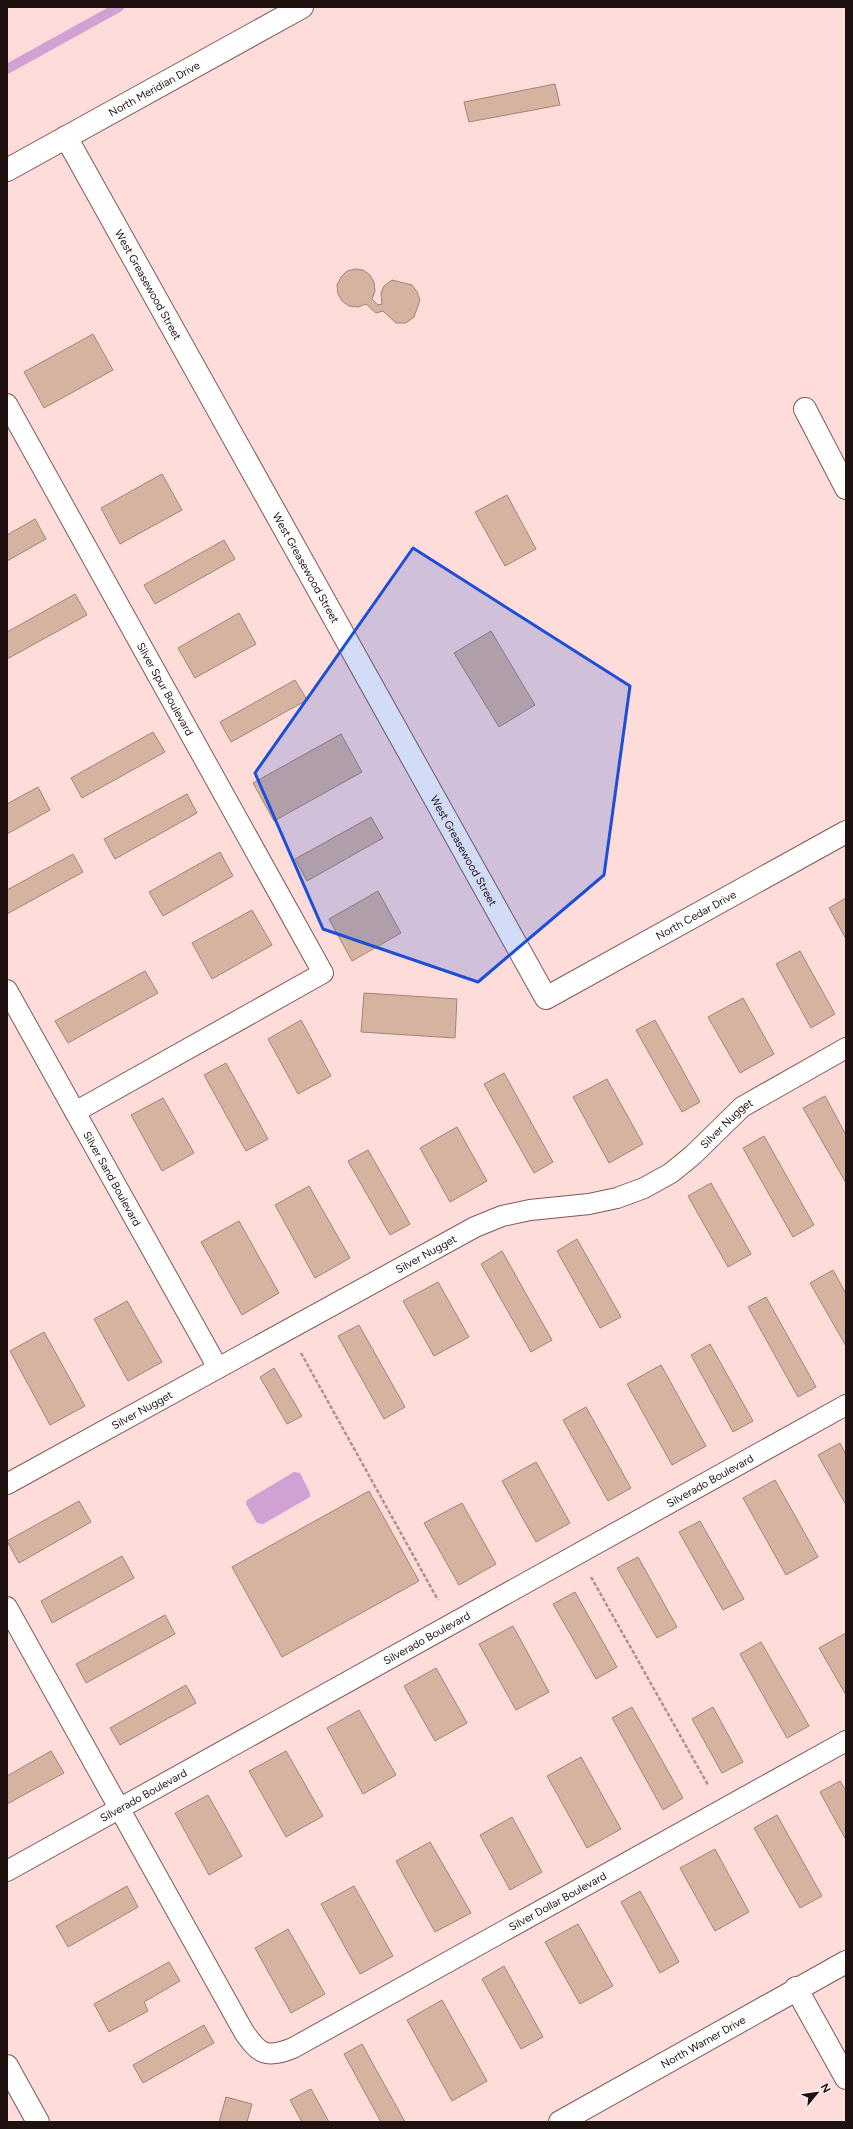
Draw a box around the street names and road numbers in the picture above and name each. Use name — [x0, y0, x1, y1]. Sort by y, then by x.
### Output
street label: North Meridian Drive — [106, 59, 202, 120]
street label: West Greasewood Street — [112, 227, 184, 342]
street label: West Greasewood Street — [270, 510, 342, 625]
street label: Silver Spur Boulevard — [134, 640, 196, 738]
street label: West Greasewood Street — [427, 793, 499, 908]
street label: North Cedar Drive — [654, 888, 738, 943]
street label: Silver Nugget — [698, 1096, 755, 1151]
street label: Silver Sand Boulevard — [80, 1129, 143, 1228]
street label: Silver Nugget — [393, 1232, 459, 1276]
street label: Silver Nugget — [109, 1388, 175, 1432]
street label: Silverado Boulevard — [664, 1452, 756, 1510]
street label: Silverado Boulevard — [381, 1609, 473, 1668]
street label: Silverado Boulevard — [98, 1766, 189, 1825]
street label: Silver Dollar Boulevard — [507, 1869, 609, 1934]
street label: North Warner Drive — [659, 2013, 748, 2071]

